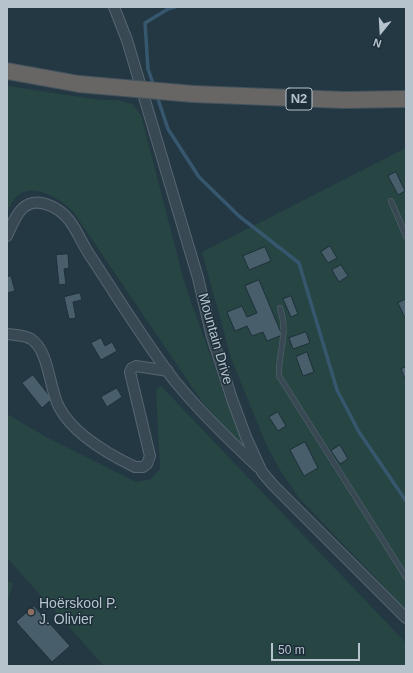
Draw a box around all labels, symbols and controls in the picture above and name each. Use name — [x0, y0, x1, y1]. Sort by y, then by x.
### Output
north arrow — [361, 12, 401, 52]
text: N — [372, 36, 383, 50]
road number: N2 — [286, 88, 312, 110]
street label: Mountain Drive — [194, 291, 236, 387]
place label: Hoërskool P. J. Olivier — [39, 596, 117, 628]
marker: Hoërskool P. J. Olivier — [26, 607, 36, 617]
scale bar — [273, 635, 362, 661]
text: 50 m — [278, 643, 305, 657]

